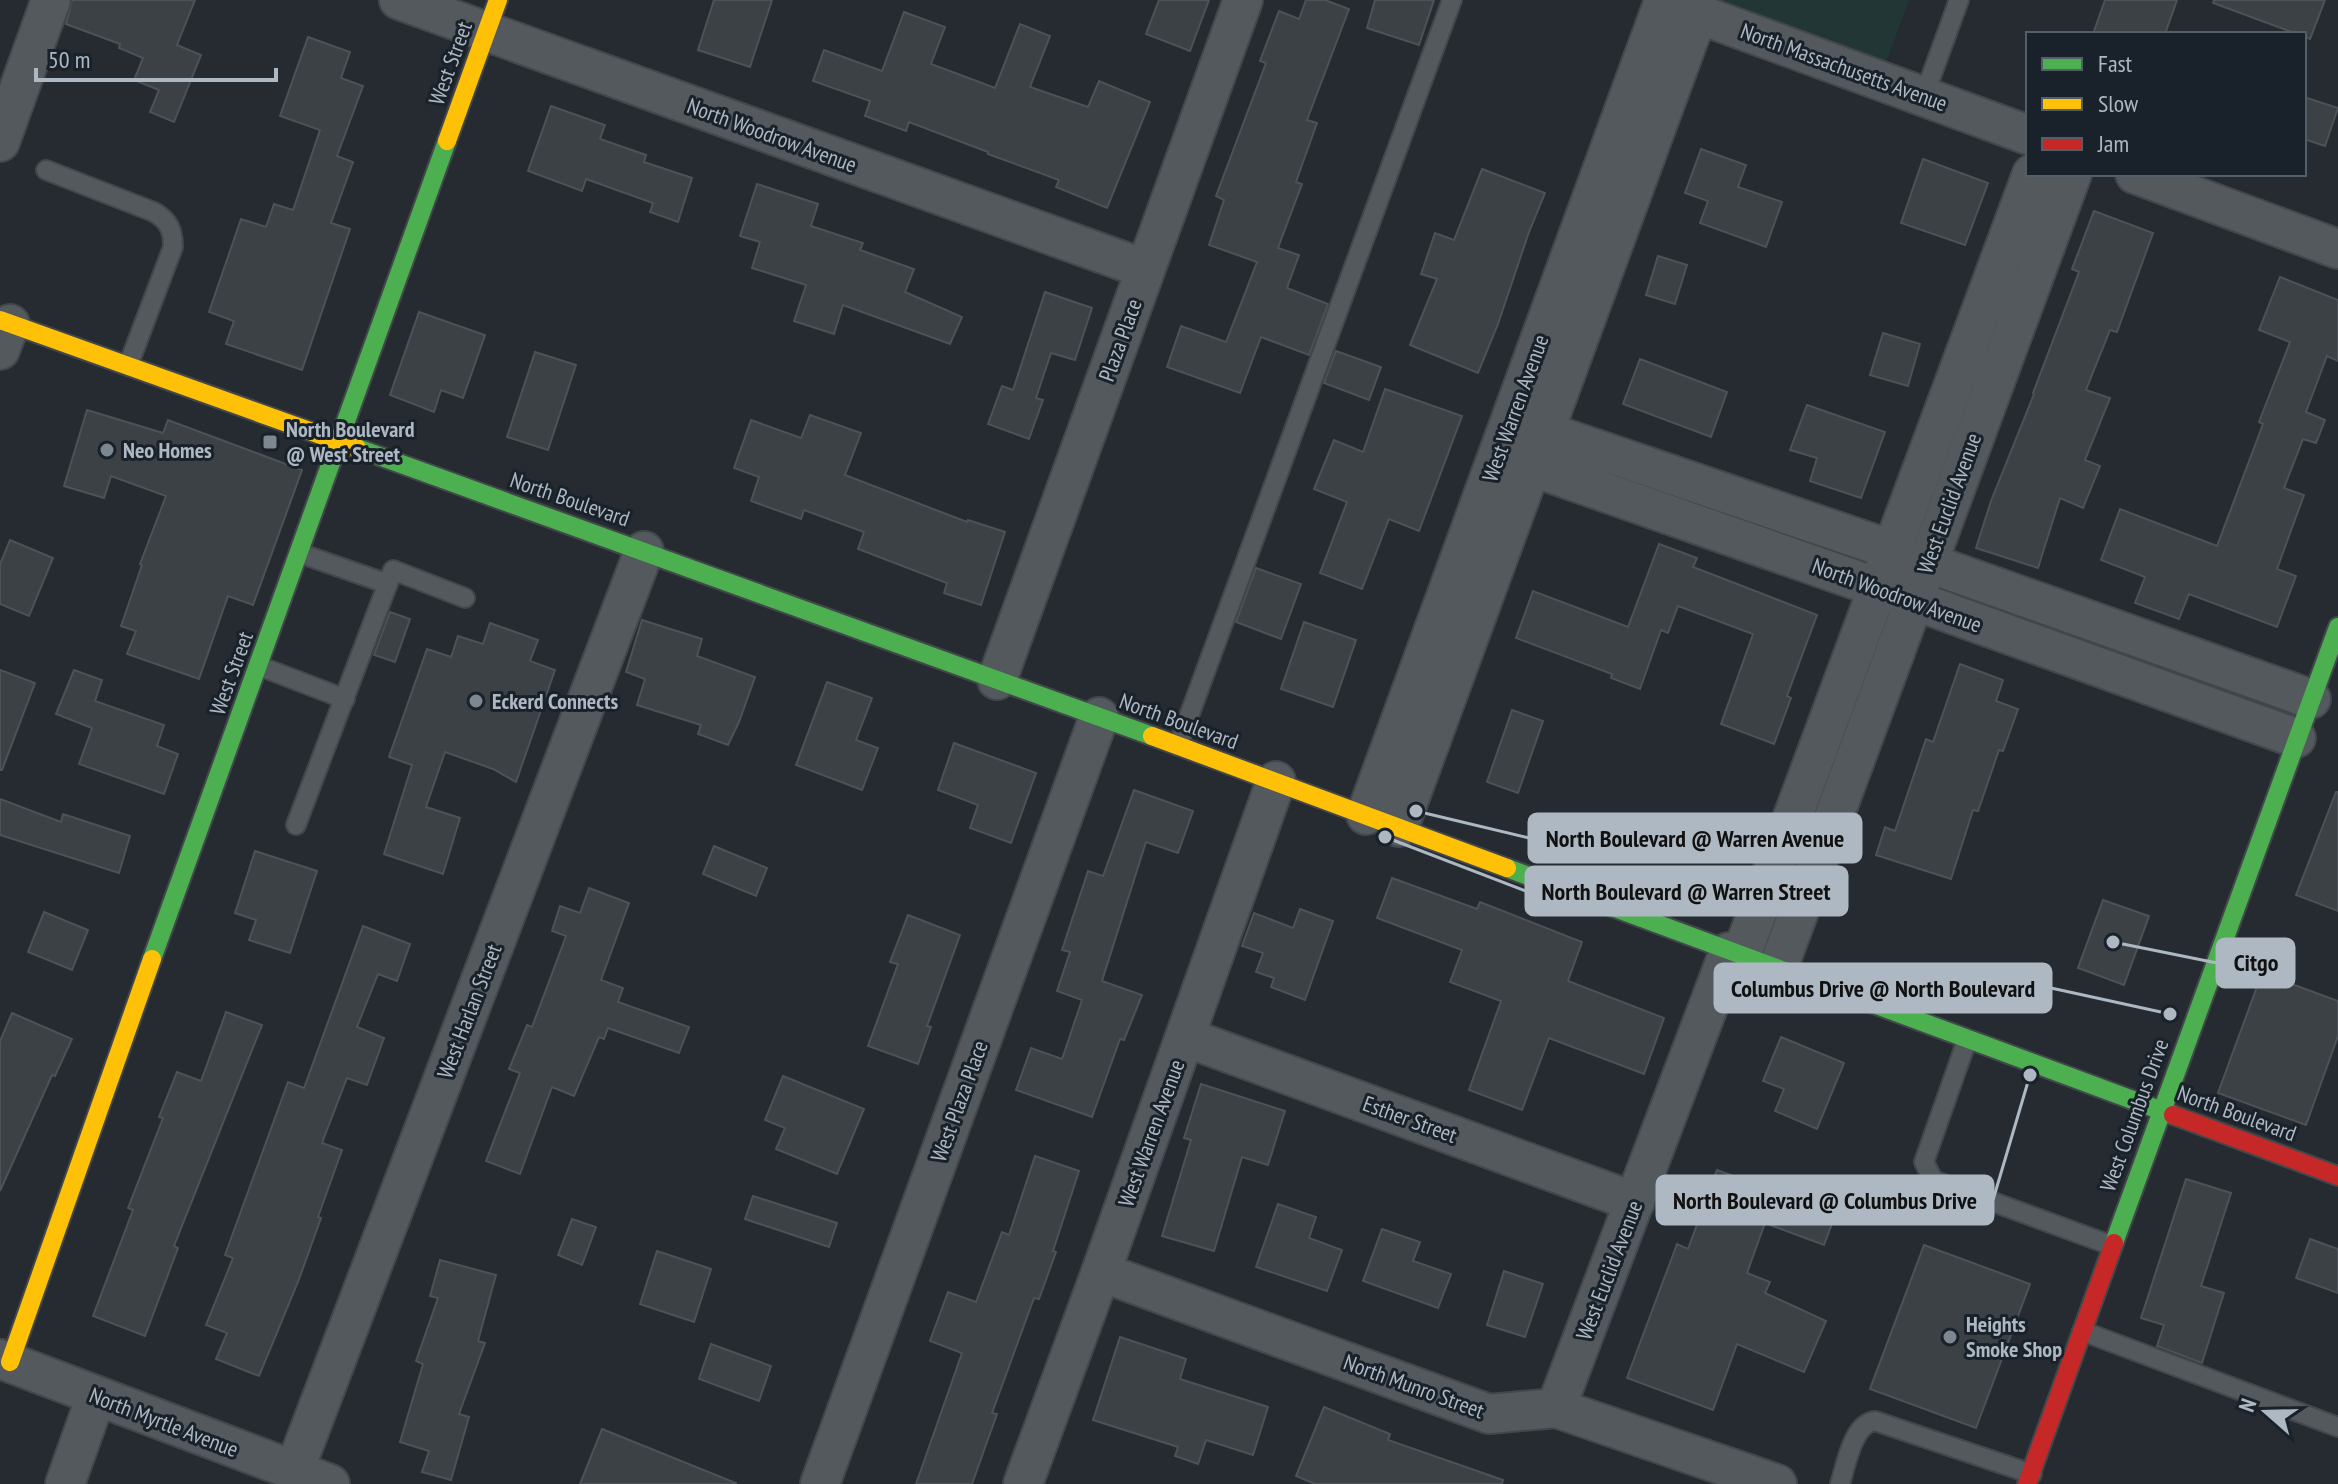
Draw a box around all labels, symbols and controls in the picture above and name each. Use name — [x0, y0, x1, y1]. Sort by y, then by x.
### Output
street label: West Street — [422, 17, 478, 109]
street label: North Massachusetts Avenue — [1737, 17, 1951, 117]
scale bar — [36, 32, 276, 82]
legend — [2026, 32, 2306, 176]
text: 50 m — [48, 44, 90, 75]
text: Fast — [2098, 48, 2133, 79]
text: Slow — [2098, 88, 2139, 119]
street label: North Woodrow Avenue — [684, 91, 860, 179]
text: Jam — [2097, 128, 2129, 159]
street label: Plaza Place — [1092, 295, 1148, 385]
street label: West Warren Avenue — [1475, 331, 1555, 485]
place label: North Boulevard @ West Street — [286, 415, 415, 468]
street label: West Euclid Avenue — [1911, 429, 1987, 577]
marker: North Boulevard @ West Street — [261, 433, 279, 451]
place label: Neo Homes — [123, 436, 212, 464]
marker: Neo Homes — [98, 441, 116, 459]
street label: North Boulevard — [507, 466, 633, 532]
street label: North Woodrow Avenue — [1809, 551, 1985, 639]
street label: West Street — [203, 627, 259, 719]
place label: Eckerd Connects — [492, 687, 618, 715]
street label: North Boulevard — [1116, 687, 1242, 755]
marker: Eckerd Connects — [467, 692, 485, 710]
callout: North Boulevard @ Warren Avenue — [1529, 814, 1861, 862]
text: North Boulevard @ Warren Avenue — [1546, 823, 1844, 854]
callout: North Boulevard @ Warren Street — [1526, 867, 1847, 915]
text: North Boulevard @ Warren Street — [1542, 876, 1830, 907]
callout: Citgo — [2217, 939, 2294, 987]
street label: West Harlan Street — [431, 940, 507, 1082]
text: Citgo — [2234, 947, 2279, 978]
callout: Columbus Drive @ North Boulevard — [1715, 964, 2051, 1012]
text: Columbus Drive @ North Boulevard — [1731, 973, 2035, 1004]
street label: West Columbus Drive — [2093, 1035, 2175, 1195]
street label: West Plaza Place — [924, 1037, 994, 1165]
street label: West Warren Avenue — [1111, 1056, 1191, 1210]
street label: North Boulevard — [2174, 1079, 2300, 1147]
street label: Esther Street — [1359, 1089, 1461, 1149]
callout: North Boulevard @ Columbus Drive — [1657, 1176, 1993, 1224]
text: North Boulevard @ Columbus Drive — [1673, 1185, 1977, 1216]
street label: West Euclid Avenue — [1570, 1196, 1648, 1344]
place label: Heights Smoke Shop — [1966, 1310, 2062, 1363]
marker: Heights Smoke Shop — [1941, 1328, 1959, 1346]
street label: North Munro Street — [1340, 1348, 1488, 1424]
north arrow — [2226, 1372, 2306, 1452]
street label: North Myrtle Avenue — [86, 1381, 242, 1463]
text: N — [2232, 1395, 2262, 1416]

